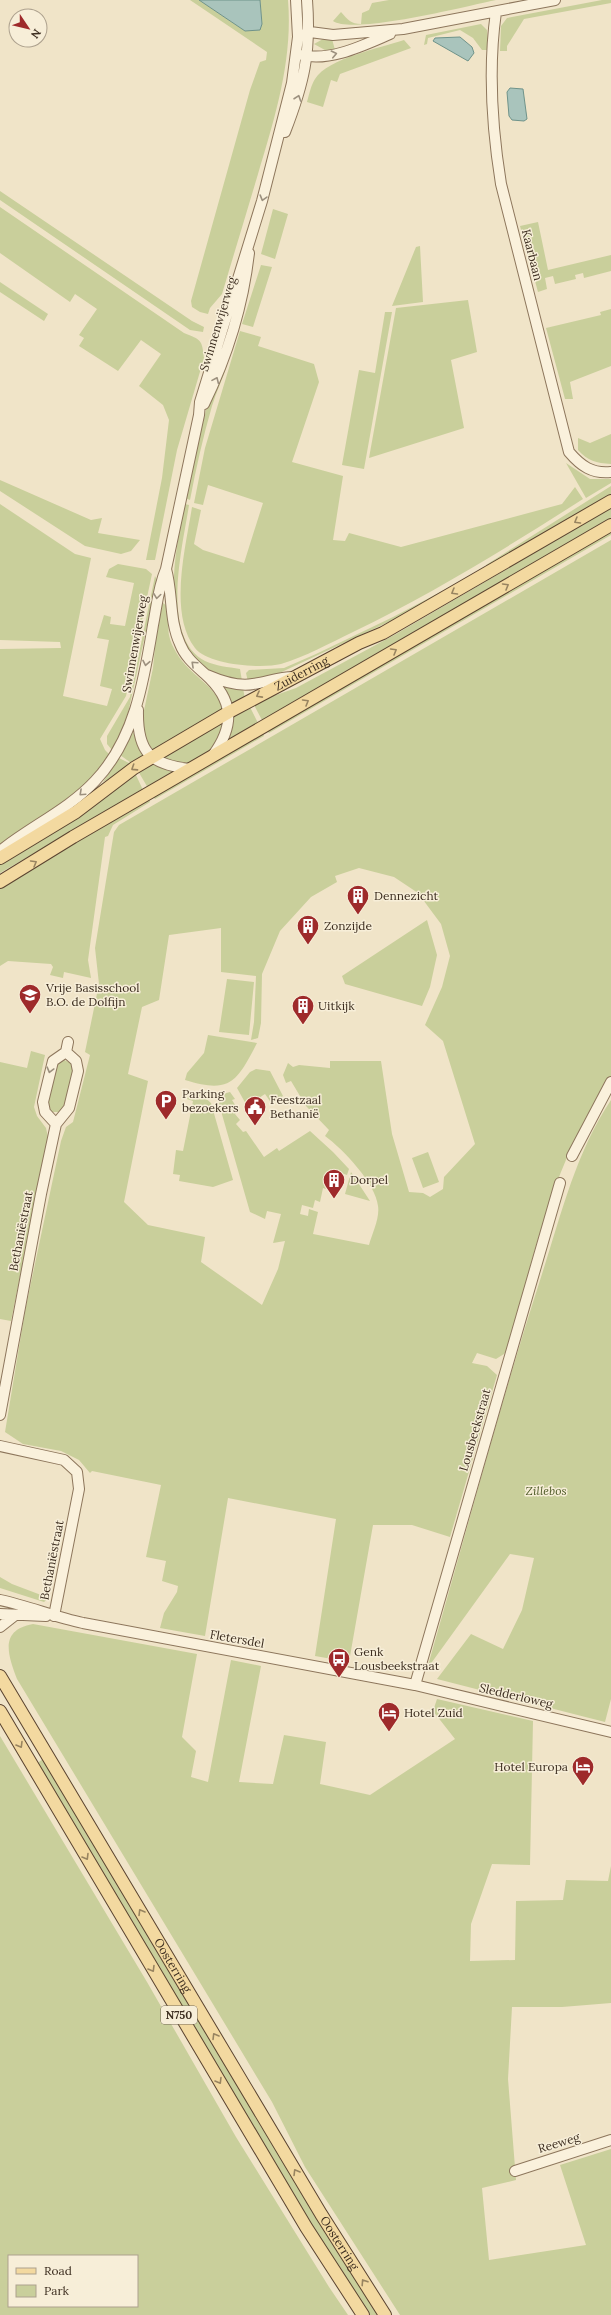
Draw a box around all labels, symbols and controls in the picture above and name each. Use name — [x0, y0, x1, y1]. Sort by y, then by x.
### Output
north arrow — [8, 8, 48, 48]
text: N — [28, 26, 44, 42]
one-way arrow — [331, 50, 338, 58]
one-way arrow — [293, 94, 302, 101]
one-way arrow — [259, 194, 268, 201]
street label: Kaarbaan — [519, 228, 546, 282]
street label: Swinnenwijerweg — [196, 274, 239, 373]
one-way arrow — [211, 376, 219, 383]
one-way arrow — [574, 516, 581, 523]
one-way arrow — [502, 583, 509, 590]
one-way arrow — [451, 588, 459, 595]
one-way arrow — [153, 593, 162, 599]
street label: Swinnenwijerweg — [119, 594, 150, 694]
one-way arrow — [390, 649, 397, 656]
street label: Zuiderring — [272, 652, 331, 694]
one-way arrow — [142, 660, 151, 666]
one-way arrow — [191, 662, 199, 669]
one-way arrow — [255, 691, 263, 698]
one-way arrow — [302, 699, 309, 706]
one-way arrow — [131, 763, 138, 771]
one-way arrow — [79, 788, 87, 796]
one-way arrow — [30, 860, 37, 867]
building icon: Dennezicht — [345, 883, 371, 916]
place label: Dennezicht — [374, 888, 438, 903]
building icon: Zonzijde — [295, 913, 321, 946]
place label: Zonzijde — [324, 918, 372, 933]
place label: Vrije Basisschool B.O. de Dolfijn — [45, 980, 140, 1009]
school or university icon: Vrije Basisschool B.O. de Dolfijn — [17, 982, 43, 1015]
building icon: Uitkijk — [290, 993, 316, 1026]
place label: Uitkijk — [318, 998, 355, 1013]
one-way arrow — [47, 1067, 55, 1073]
place label: Parking bezoekers — [182, 1086, 239, 1115]
parking icon: Parking bezoekers — [153, 1088, 179, 1121]
place label: Feestzaal Bethanië — [270, 1092, 321, 1121]
public building icon: Feestzaal Bethanië — [242, 1094, 268, 1127]
building icon: Dorpel — [321, 1167, 347, 1200]
place label: Dorpel — [350, 1172, 388, 1187]
street label: Bethaniëstraat — [5, 1189, 36, 1272]
street label: Lousbeekstraat — [456, 1386, 494, 1473]
park label: Zillebos — [525, 1483, 567, 1498]
street label: Bethaniëstraat — [36, 1518, 67, 1601]
street label: Fletersdel — [209, 1626, 266, 1651]
place label: Genk Lousbeekstraat — [354, 1644, 440, 1673]
bus stop icon: Genk Lousbeekstraat — [326, 1646, 352, 1679]
street label: Sledderloweg — [478, 1680, 555, 1711]
hotel icon: Hotel Zuid — [376, 1700, 402, 1733]
place label: Hotel Zuid — [404, 1705, 463, 1720]
one-way arrow — [15, 1741, 22, 1748]
hotel icon: Hotel Europa — [570, 1754, 596, 1787]
place label: Hotel Europa — [494, 1759, 568, 1774]
one-way arrow — [81, 1853, 89, 1860]
one-way arrow — [138, 1909, 145, 1916]
street label: Oosterring — [151, 1935, 195, 1995]
one-way arrow — [147, 1965, 155, 1972]
road number: N750 — [161, 2006, 197, 2024]
one-way arrow — [212, 2033, 219, 2040]
one-way arrow — [214, 2077, 221, 2084]
street label: Reeweg — [536, 2129, 582, 2156]
one-way arrow — [293, 2169, 300, 2176]
street label: Oosterring — [317, 2213, 363, 2273]
legend — [8, 2255, 138, 2307]
text: Road — [44, 2263, 72, 2278]
one-way arrow — [361, 2279, 369, 2286]
text: Park — [44, 2283, 70, 2298]

